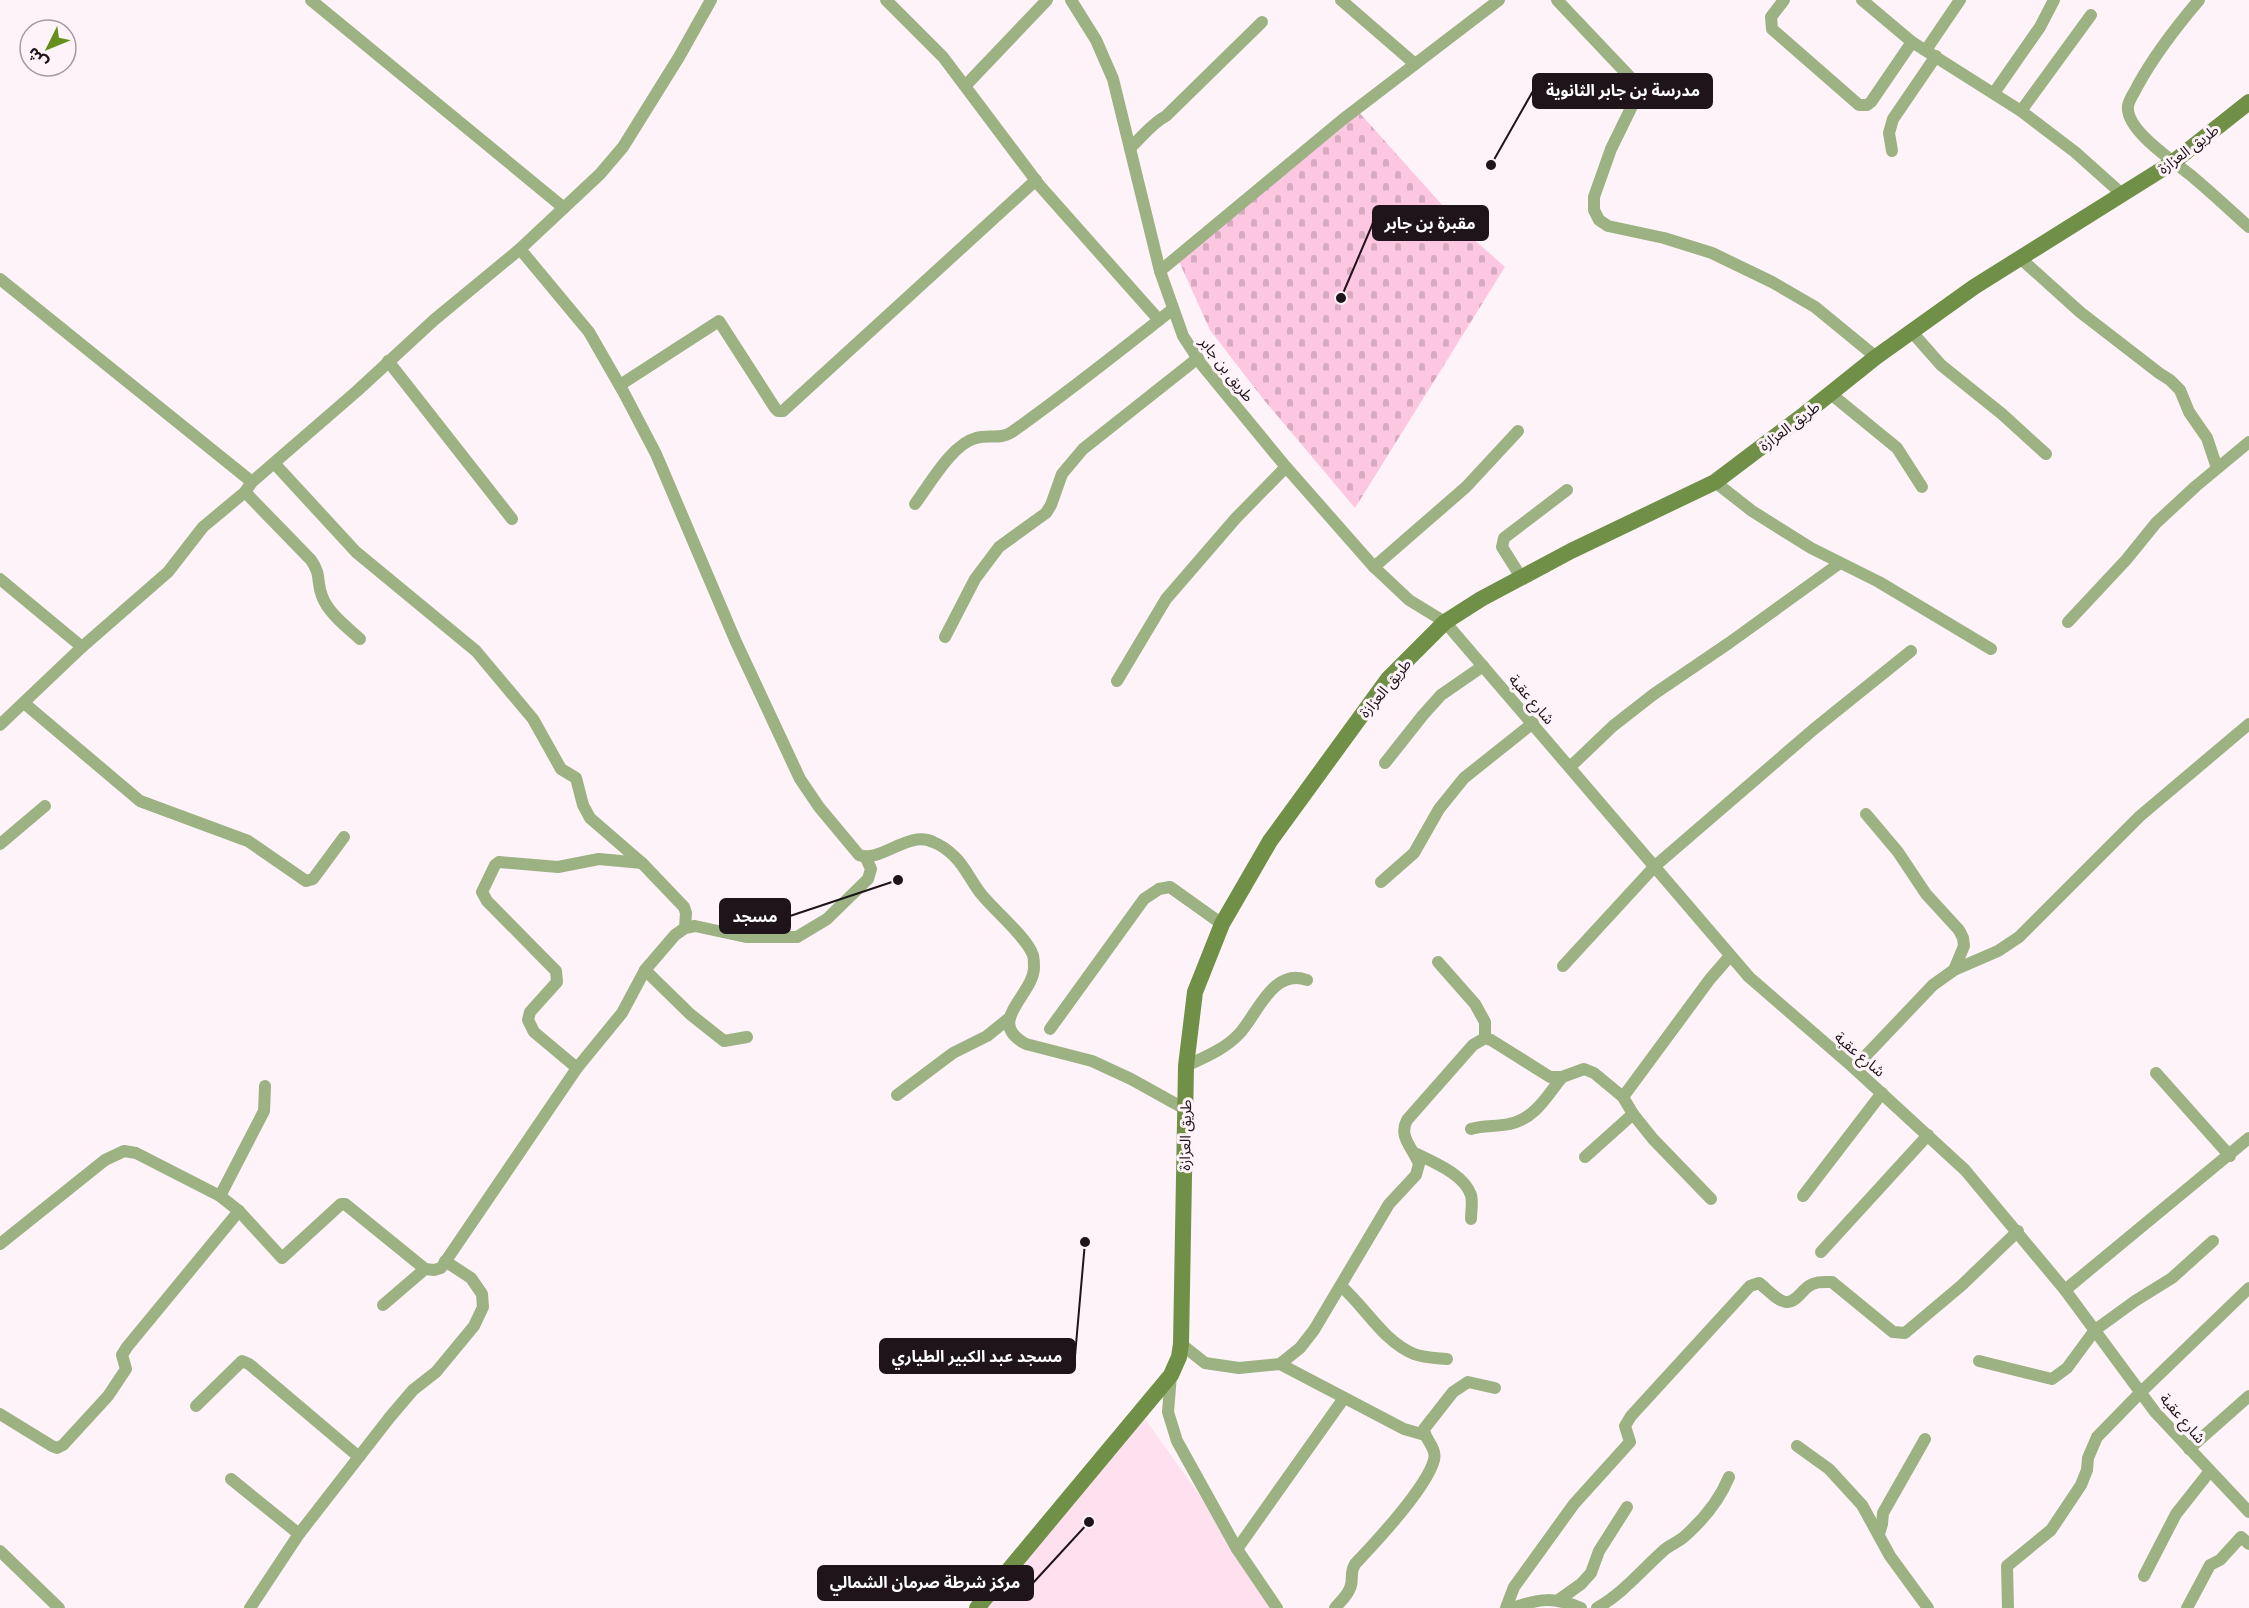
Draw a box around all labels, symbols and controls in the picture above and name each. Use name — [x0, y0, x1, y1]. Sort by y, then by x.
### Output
north arrow — [18, 18, 78, 78]
text: ش — [22, 43, 52, 73]
callout: مدرسة بن جابر الثانوية — [1533, 74, 1712, 108]
text: مدرسة بن جابر الثانوية — [1546, 80, 1700, 100]
street label: طريق العزازة — [2154, 120, 2223, 179]
callout: مقبرة بن جابر — [1373, 206, 1488, 240]
text: مقبرة بن جابر — [1384, 213, 1475, 233]
street label: طريق بن جابر — [1194, 332, 1258, 406]
street label: طريق العزازة — [1755, 397, 1824, 456]
street label: طريق العزازة — [1355, 655, 1416, 722]
street label: شارع عقبة — [1503, 670, 1559, 730]
callout: مسجد — [720, 899, 790, 933]
text: مسجد — [732, 906, 778, 926]
street label: شارع عقبة — [1829, 1027, 1889, 1083]
street label: طريق العزازة — [1175, 1099, 1196, 1171]
callout: مسجد عبد الكبير الطياري — [880, 1339, 1075, 1373]
text: مسجد عبد الكبير الطياري — [892, 1346, 1062, 1370]
street label: شارع عقبة — [2154, 1389, 2210, 1449]
callout: مركز شرطة صرمان الشمالي — [818, 1566, 1033, 1600]
text: مركز شرطة صرمان الشمالي — [830, 1572, 1020, 1596]

